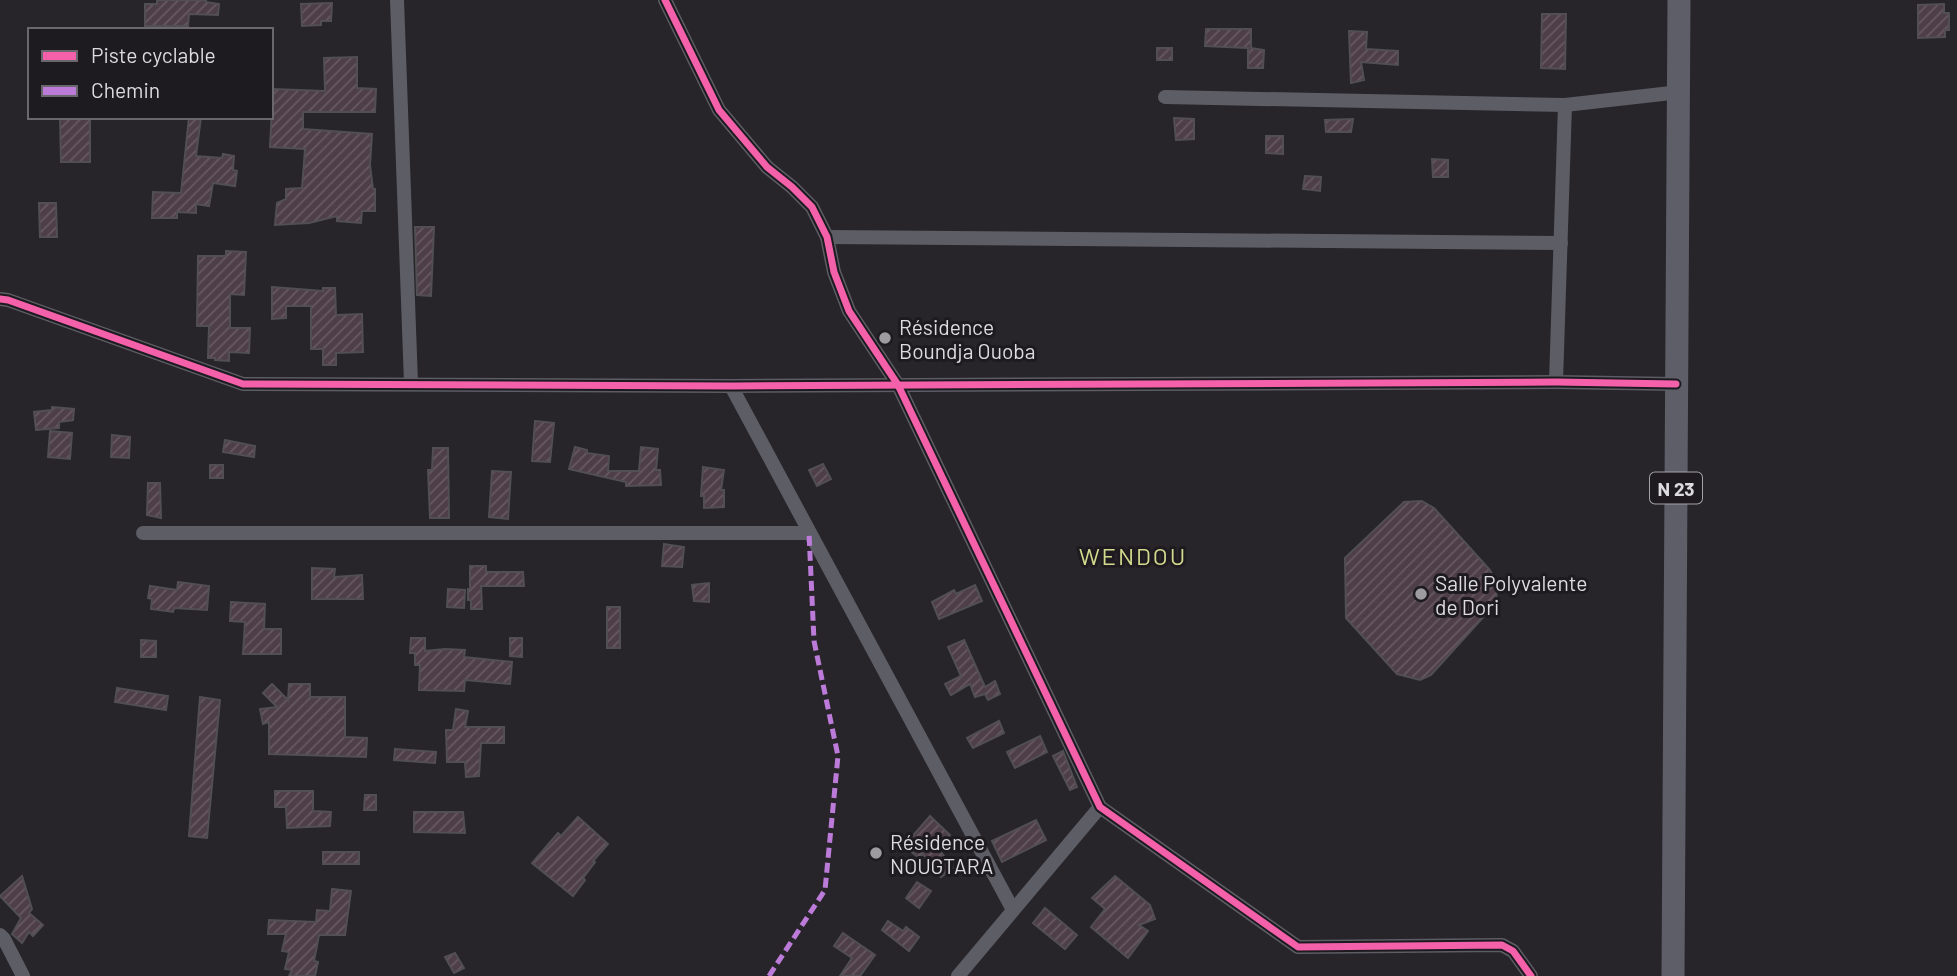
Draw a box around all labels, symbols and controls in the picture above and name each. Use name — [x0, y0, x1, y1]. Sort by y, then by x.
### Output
legend — [28, 28, 273, 119]
text: Piste cyclable — [91, 42, 216, 67]
text: Chemin — [91, 77, 160, 102]
place label: Résidence Boundja Ouoba — [899, 314, 1036, 363]
marker: Résidence Boundja Ouoba — [877, 330, 893, 346]
road number: N 23 — [1650, 472, 1702, 503]
district label: WENDOU — [1079, 541, 1187, 570]
place label: Salle Polyvalente de Dori — [1435, 570, 1587, 619]
marker: Salle Polyvalente de Dori — [1413, 586, 1429, 602]
place label: Résidence NOUGTARA — [890, 829, 993, 878]
marker: Résidence NOUGTARA — [868, 845, 884, 861]

